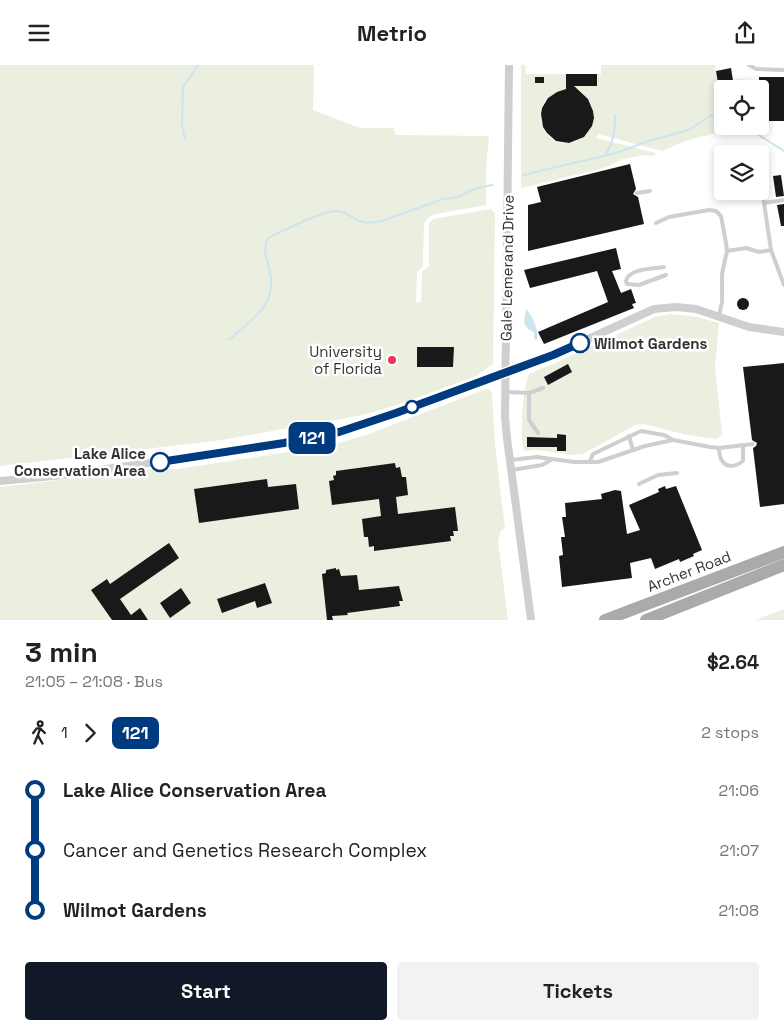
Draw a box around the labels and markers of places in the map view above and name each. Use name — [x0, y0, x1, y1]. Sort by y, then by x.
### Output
marker: Wilmot Gardens — [570, 333, 590, 353]
place label: Wilmot Gardens — [594, 334, 708, 353]
place label: University of Florida — [309, 342, 382, 378]
marker: University of Florida — [386, 354, 398, 366]
unlabelled marker — [405, 400, 419, 414]
place label: Lake Alice Conservation Area — [14, 444, 146, 480]
marker: Lake Alice Conservation Area — [150, 452, 170, 472]

